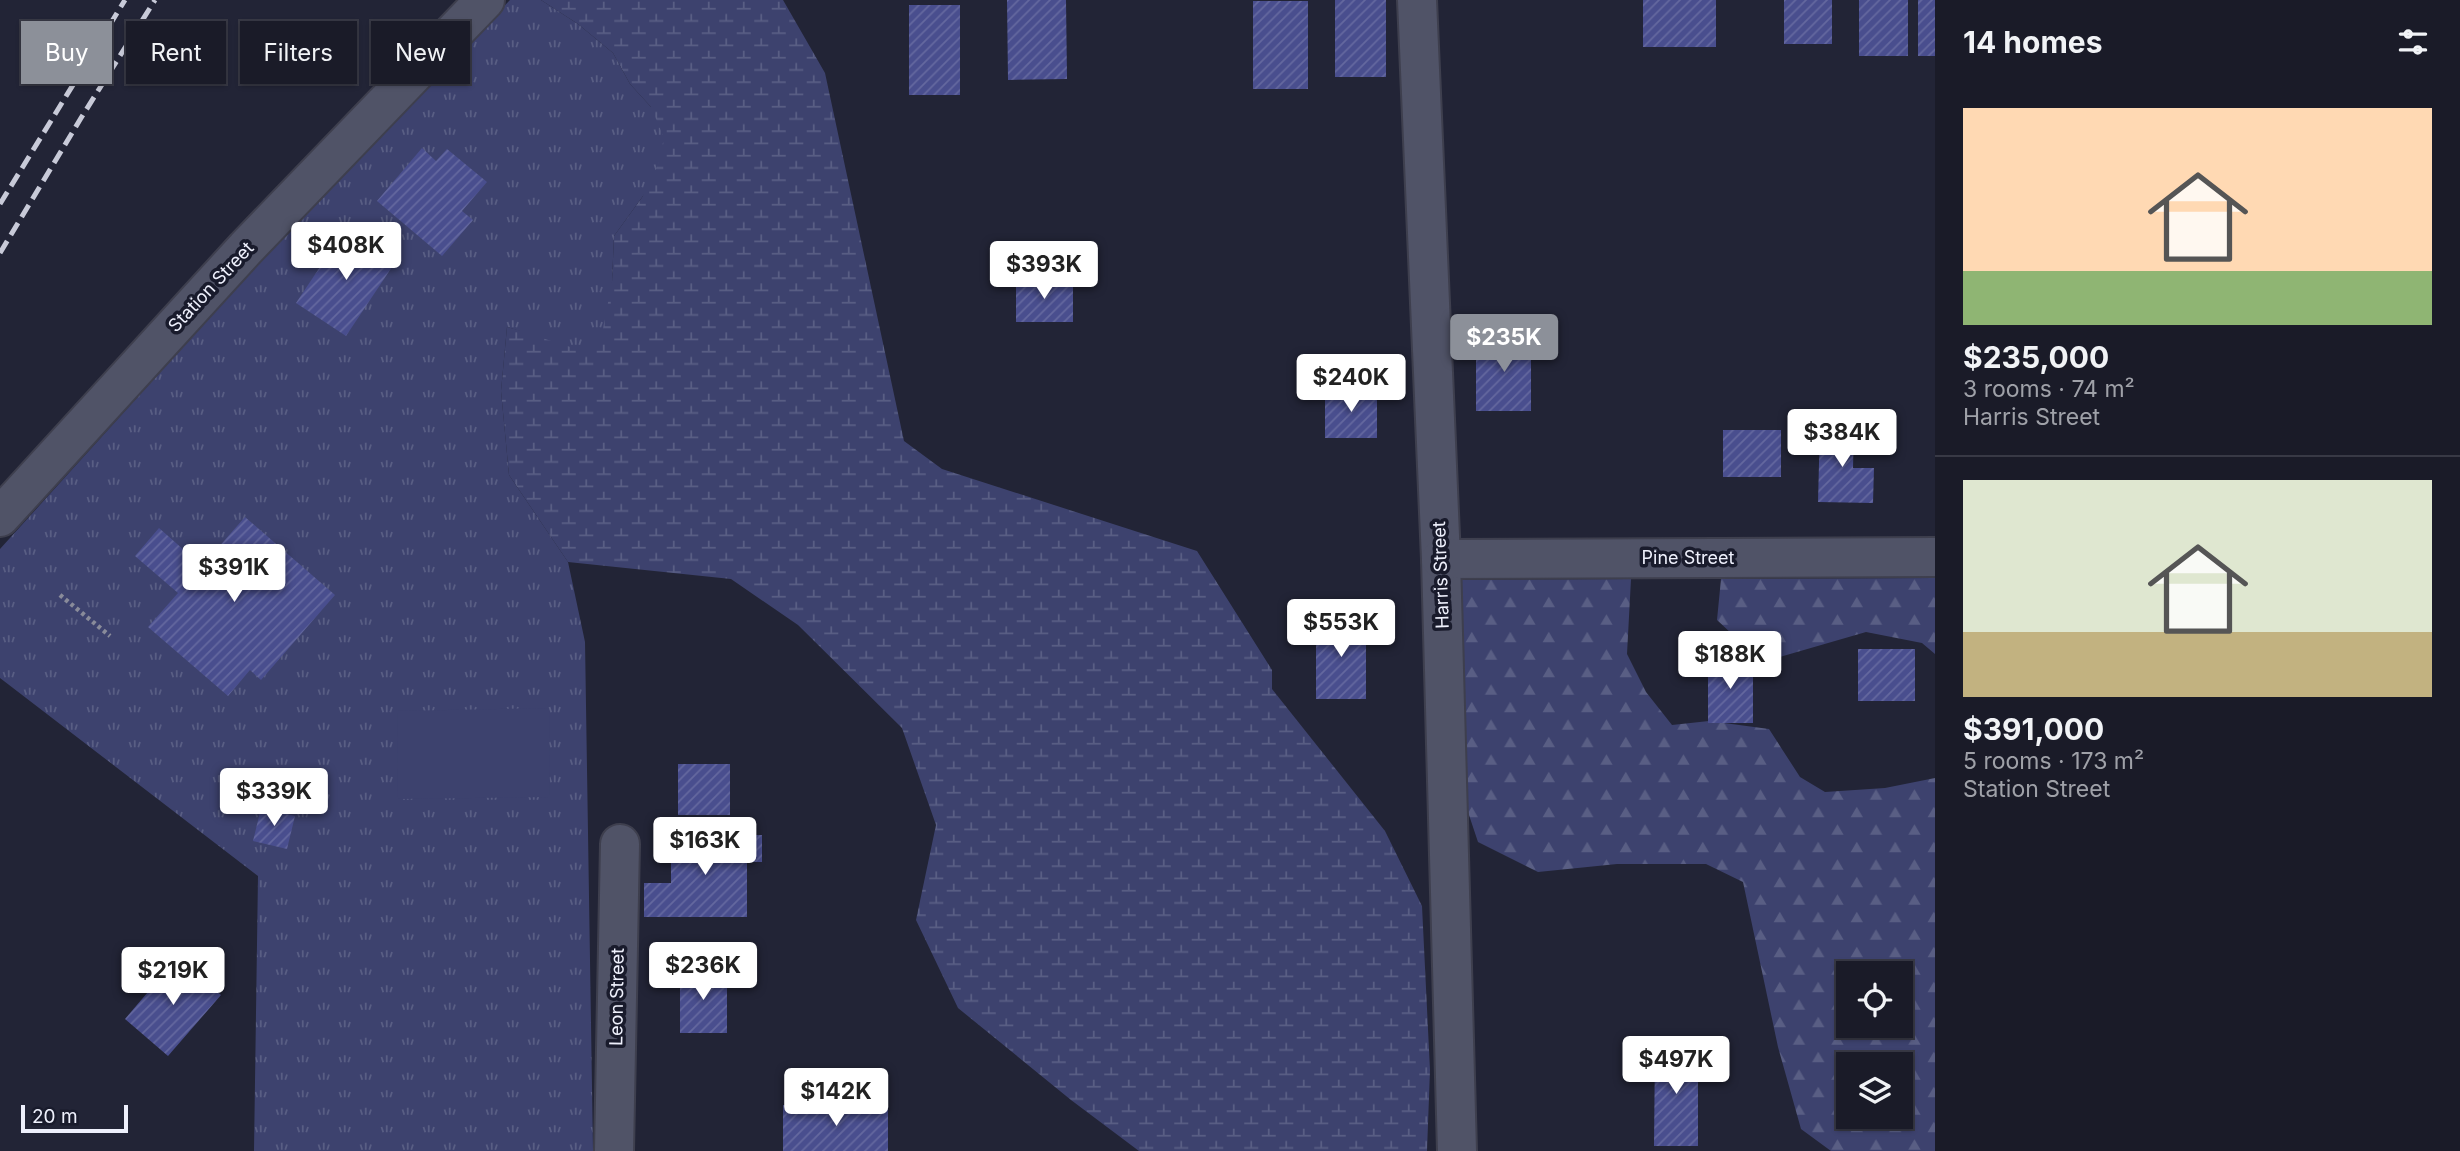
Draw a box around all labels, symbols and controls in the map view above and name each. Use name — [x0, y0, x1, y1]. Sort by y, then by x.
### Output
chip: Buy — [21, 21, 112, 84]
chip: Rent — [126, 21, 226, 84]
chip: Filters — [240, 21, 357, 84]
chip: New — [371, 21, 470, 84]
icon: filters — [2394, 23, 2432, 61]
text: 14 homes — [1963, 24, 2102, 60]
icon: home — [2135, 154, 2261, 280]
pin: $408K — [297, 222, 395, 282]
text: $408K — [307, 231, 385, 259]
street label: Station Street — [164, 237, 258, 336]
pin: $393K — [995, 242, 1093, 301]
text: $393K — [1006, 250, 1082, 278]
pin: $235K — [1455, 314, 1553, 374]
text: $235K — [1466, 323, 1542, 351]
text: $235,000 — [1963, 339, 2109, 375]
pin: $240K — [1302, 354, 1400, 414]
text: $240K — [1313, 363, 1389, 391]
text: 3 rooms · 74 m² — [1963, 375, 2135, 403]
text: Harris Street — [1963, 403, 2100, 431]
pin: $384K — [1793, 410, 1891, 469]
text: $384K — [1804, 418, 1880, 446]
street label: Harris Street — [1428, 521, 1453, 629]
icon: home — [2135, 526, 2261, 652]
pin: $391K — [185, 544, 283, 604]
street label: Pine Street — [1642, 547, 1735, 568]
text: $391K — [198, 553, 270, 581]
pin: $553K — [1292, 600, 1390, 659]
text: $553K — [1303, 608, 1379, 636]
pin: $188K — [1681, 632, 1779, 691]
text: $188K — [1694, 640, 1766, 668]
text: $391,000 — [1963, 711, 2104, 747]
text: 5 rooms · 173 m² — [1963, 747, 2144, 775]
pin: $339K — [225, 768, 323, 828]
text: Station Street — [1963, 775, 2110, 803]
text: $339K — [236, 777, 312, 805]
pin: $163K — [656, 818, 754, 877]
text: $163K — [669, 826, 741, 854]
pin: $236K — [654, 942, 752, 1002]
pin: $219K — [124, 948, 222, 1007]
street label: Leon Street — [605, 948, 628, 1046]
text: $236K — [665, 951, 741, 979]
text: $219K — [138, 956, 208, 984]
map controls — [1836, 961, 1913, 1129]
button: locate — [1836, 961, 1913, 1038]
pin: $497K — [1627, 1036, 1725, 1096]
text: $497K — [1638, 1045, 1714, 1073]
button: layers — [1836, 1052, 1913, 1129]
pin: $142K — [787, 1068, 885, 1128]
text: $142K — [800, 1077, 872, 1105]
scale bar — [21, 1102, 128, 1134]
text: 20 m — [32, 1105, 78, 1128]

